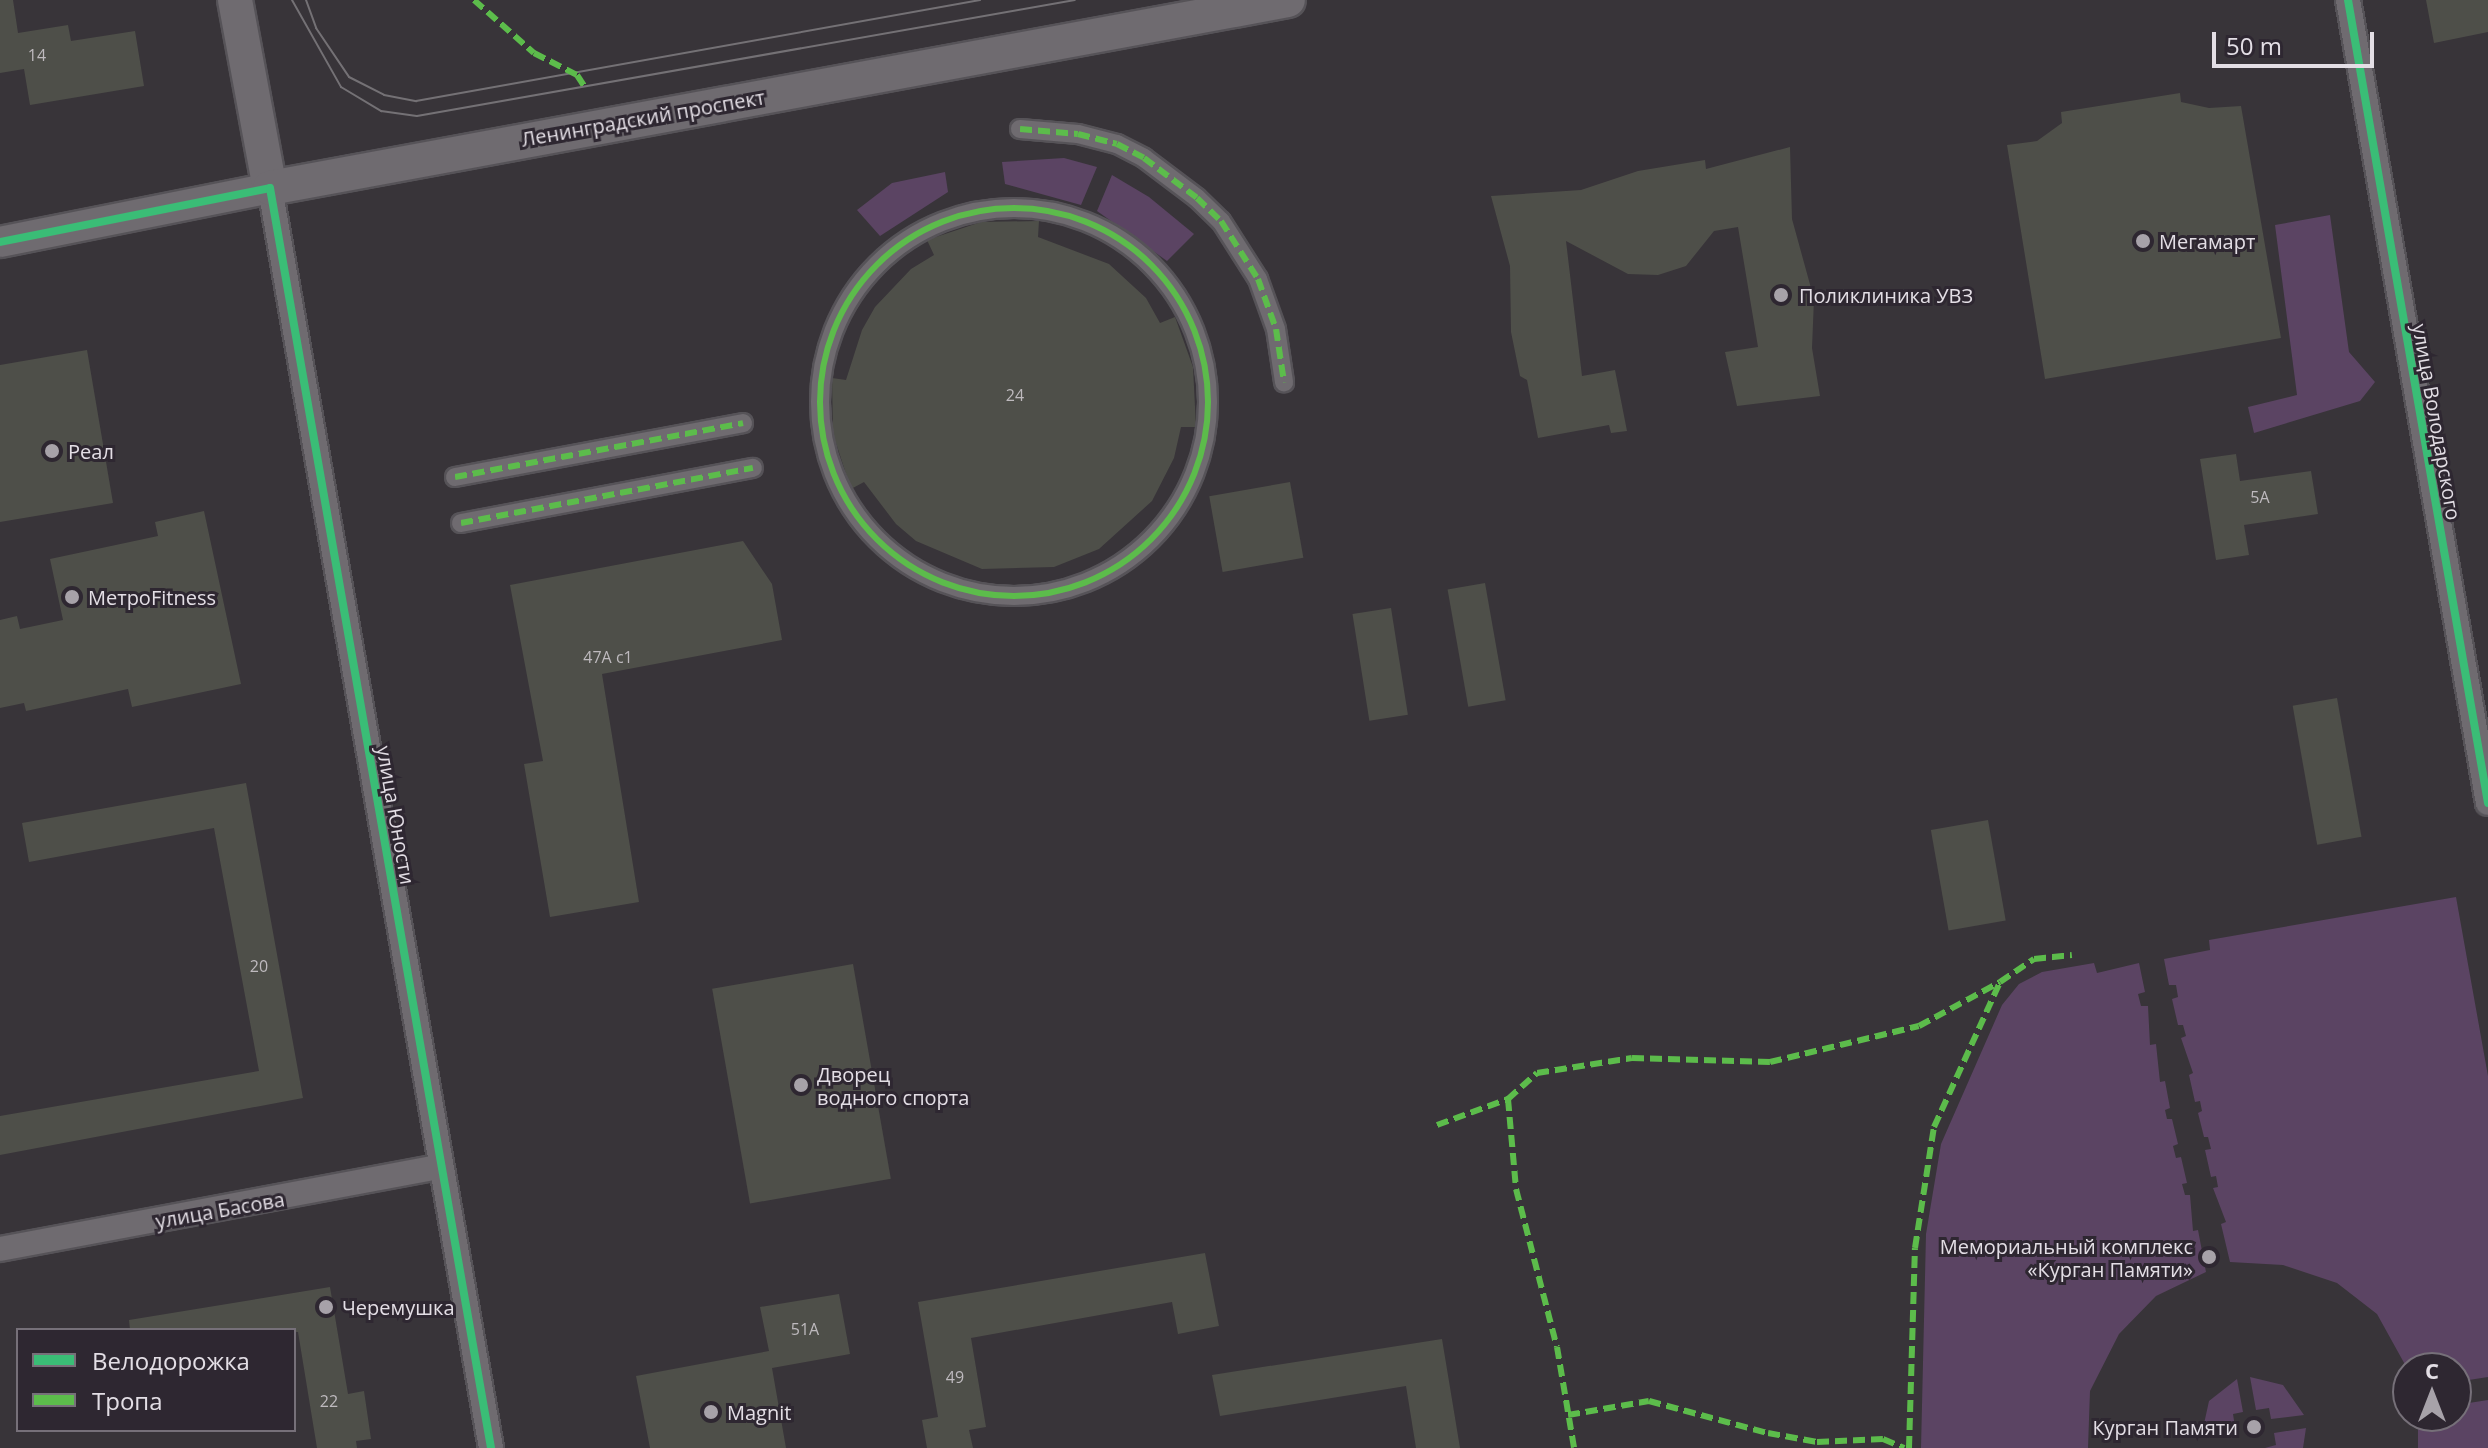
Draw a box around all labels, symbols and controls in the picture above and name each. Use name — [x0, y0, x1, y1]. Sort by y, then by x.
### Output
scale bar — [2216, 16, 2378, 66]
text: 50 m — [2226, 29, 2282, 62]
house number: 14 — [28, 45, 46, 65]
street label: Ленинградский проспект — [519, 85, 767, 151]
place label: Мегамарт — [2159, 229, 2255, 253]
marker: Мегамарт — [2134, 232, 2152, 250]
place label: Поликлиника УВЗ — [1799, 283, 1973, 307]
marker: Поликлиника УВЗ — [1770, 284, 1792, 306]
street label: улица Володарского — [2408, 322, 2466, 522]
house number: 24 — [1006, 385, 1024, 405]
place label: Реал — [68, 439, 114, 463]
marker: Реал — [43, 442, 61, 460]
house number: 5А — [2250, 487, 2270, 507]
place label: МетроFitness — [88, 585, 216, 609]
marker: МетроFitness — [63, 588, 81, 606]
house number: 47А с1 — [583, 647, 633, 667]
street label: улица Юности — [372, 744, 420, 886]
house number: 20 — [250, 956, 268, 976]
place label: Дворец водного спорта — [817, 1062, 969, 1109]
marker: Дворец водного спорта — [792, 1076, 810, 1094]
street label: улица Басова — [154, 1187, 286, 1233]
place label: Мемориальный комплекс «Курган Памяти» — [1940, 1234, 2193, 1281]
marker: Мемориальный комплекс «Курган Памяти» — [2200, 1248, 2218, 1266]
place label: Черемушка — [342, 1295, 454, 1319]
marker: Черемушка — [317, 1298, 335, 1316]
house number: 51А — [791, 1319, 819, 1339]
legend — [16, 1328, 296, 1432]
text: Велодорожка — [92, 1344, 250, 1377]
north arrow — [2392, 1352, 2472, 1432]
text: С — [2425, 1355, 2439, 1385]
house number: 49 — [946, 1367, 964, 1387]
text: Тропа — [92, 1384, 163, 1417]
house number: 22 — [320, 1391, 338, 1411]
place label: Magnit — [727, 1400, 791, 1424]
marker: Magnit — [702, 1403, 720, 1421]
place label: Курган Памяти — [2092, 1415, 2238, 1439]
marker: Курган Памяти — [2245, 1418, 2263, 1436]

